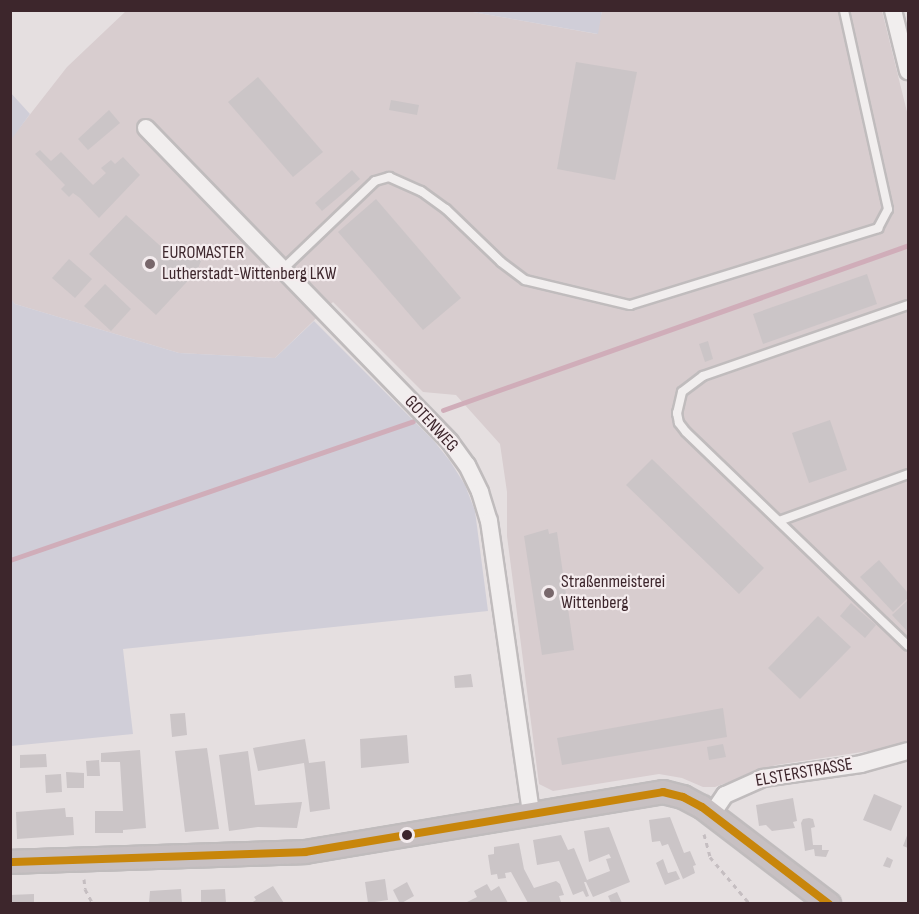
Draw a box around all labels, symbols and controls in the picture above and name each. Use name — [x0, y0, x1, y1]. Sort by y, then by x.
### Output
place label: EUROMASTER Lutherstadt-Wittenberg LKW — [162, 243, 336, 286]
marker: EUROMASTER Lutherstadt-Wittenberg LKW — [143, 257, 157, 271]
street label: GOTENWEG — [399, 391, 463, 457]
place label: Straßenmeisterei Wittenberg — [561, 572, 665, 614]
marker: Straßenmeisterei Wittenberg — [542, 586, 556, 600]
street label: ELSTERSTRASSE — [754, 754, 854, 792]
unlabelled marker — [401, 829, 413, 841]

